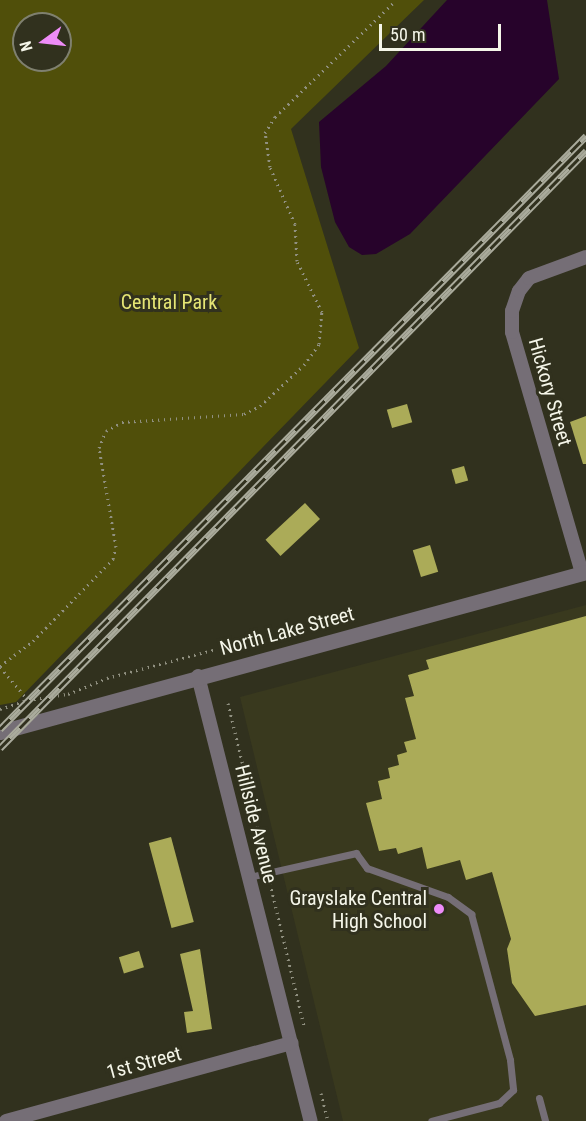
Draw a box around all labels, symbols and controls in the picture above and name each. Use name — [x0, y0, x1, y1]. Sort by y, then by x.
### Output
north arrow — [12, 12, 72, 72]
scale bar — [382, 12, 504, 50]
text: 50 m — [390, 24, 425, 45]
text: N — [16, 39, 37, 53]
park label: Central Park — [121, 290, 217, 314]
street label: Hickory Street — [523, 335, 577, 449]
street label: North Lake Street — [217, 602, 357, 660]
street label: Hillside Avenue — [230, 762, 282, 886]
place label: Grayslake Central High School — [289, 886, 427, 933]
marker: Grayslake Central High School — [432, 902, 446, 916]
street label: 1st Street — [104, 1042, 184, 1084]

